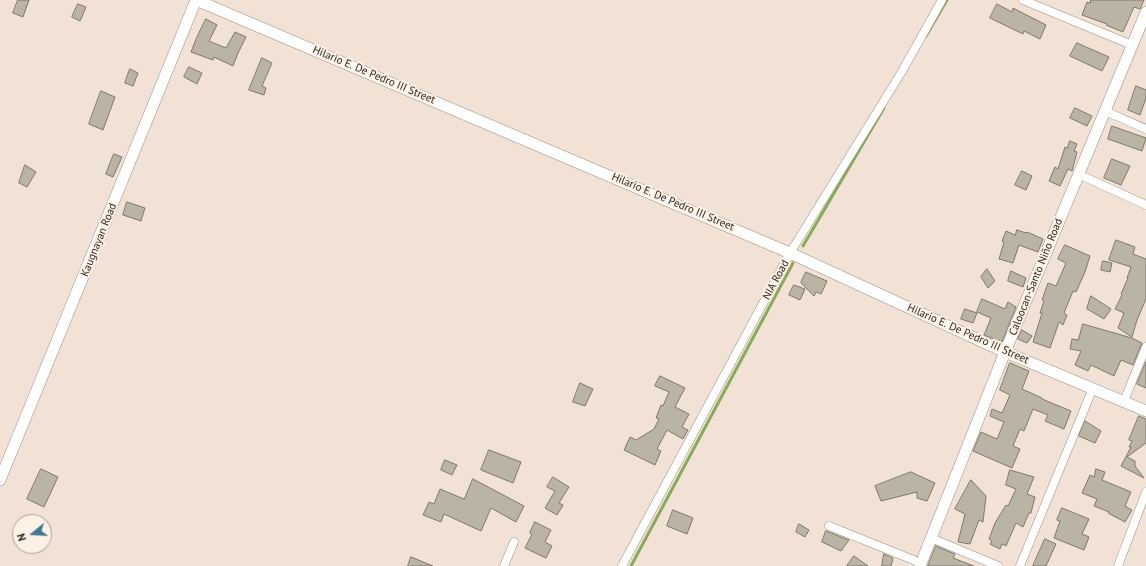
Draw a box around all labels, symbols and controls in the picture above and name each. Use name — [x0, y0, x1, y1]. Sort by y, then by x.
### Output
street label: Hilario E. De Pedro III Street — [311, 43, 437, 107]
street label: Hilario E. De Pedro III Street — [610, 170, 736, 234]
street label: Kaugnayan Road — [78, 201, 120, 279]
street label: Caloocan-Santo Niño Road — [1006, 216, 1066, 338]
street label: NIA Road — [760, 258, 792, 302]
street label: Hilario E. De Pedro III Street — [905, 301, 1031, 367]
north arrow — [12, 514, 52, 554]
text: N — [14, 532, 29, 543]

